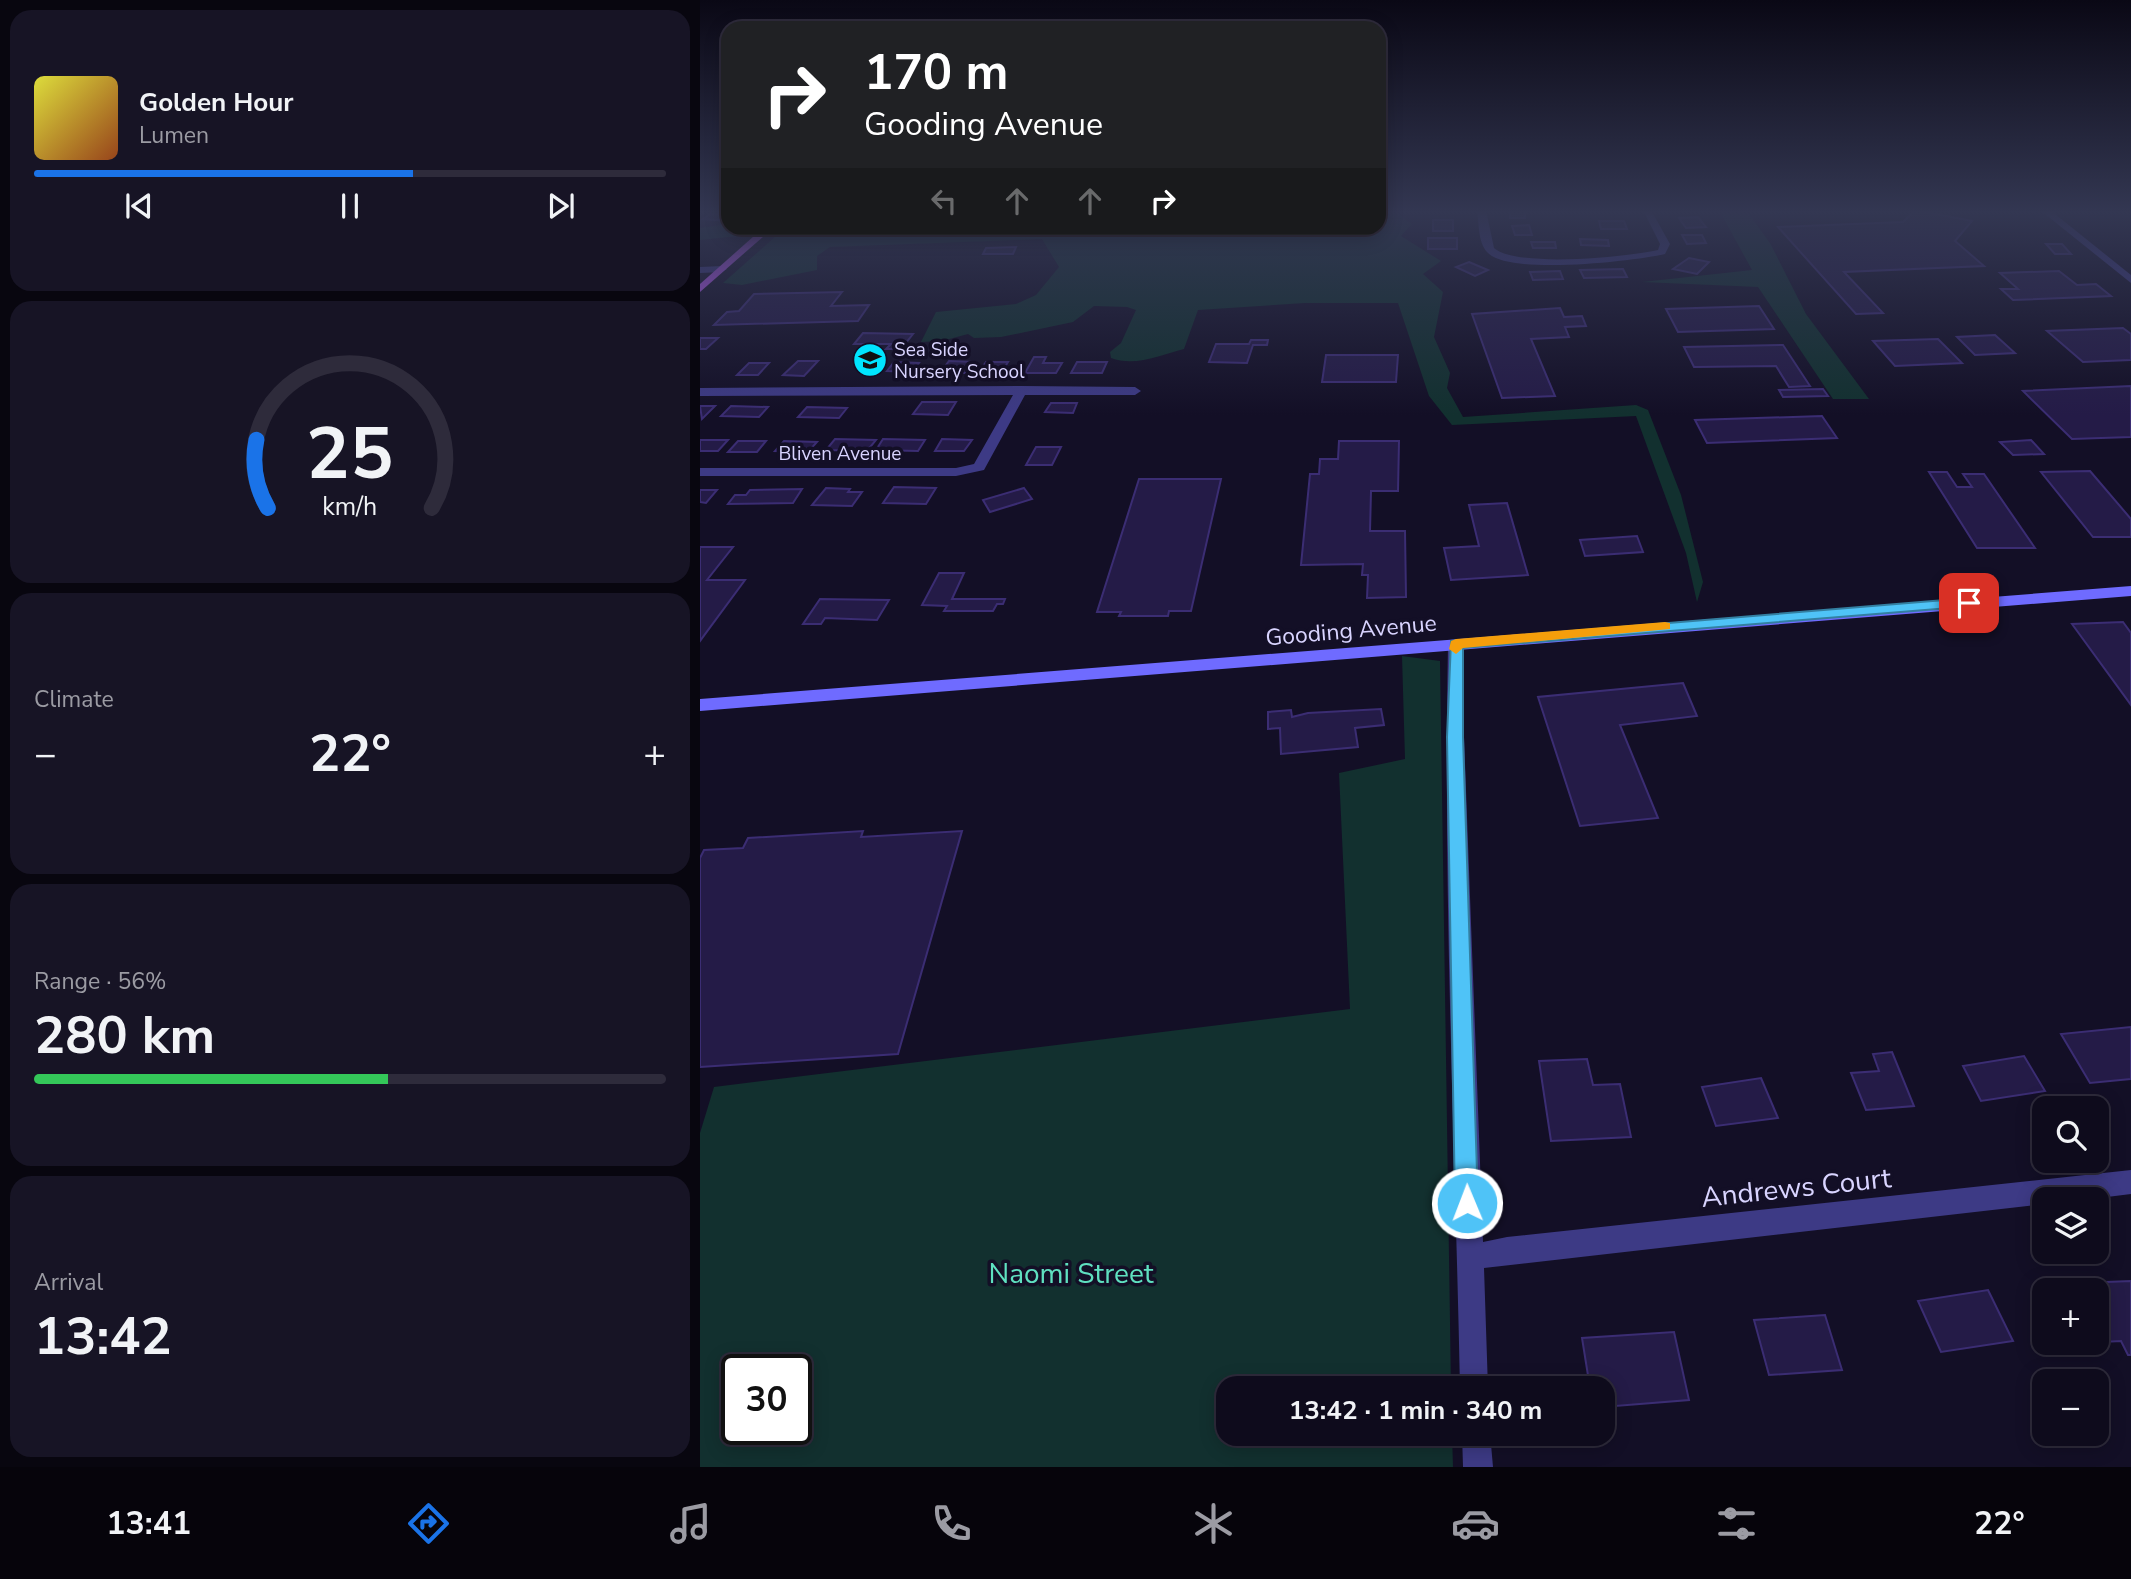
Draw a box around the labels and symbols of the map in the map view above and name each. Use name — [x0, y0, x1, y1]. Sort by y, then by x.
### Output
place label: Sea Side Nursery School — [894, 337, 1025, 385]
school or university icon: Sea Side Nursery School — [851, 341, 889, 379]
street label: Bliven Avenue — [779, 441, 901, 467]
pin — [1939, 573, 1999, 633]
street label: Gooding Avenue — [1264, 608, 1438, 653]
street label: Andrews Court — [1699, 1159, 1893, 1217]
position arrow — [1430, 1166, 1504, 1240]
park label: Naomi Street — [988, 1255, 1154, 1293]
speed limit sign: 30 — [721, 1354, 812, 1445]

